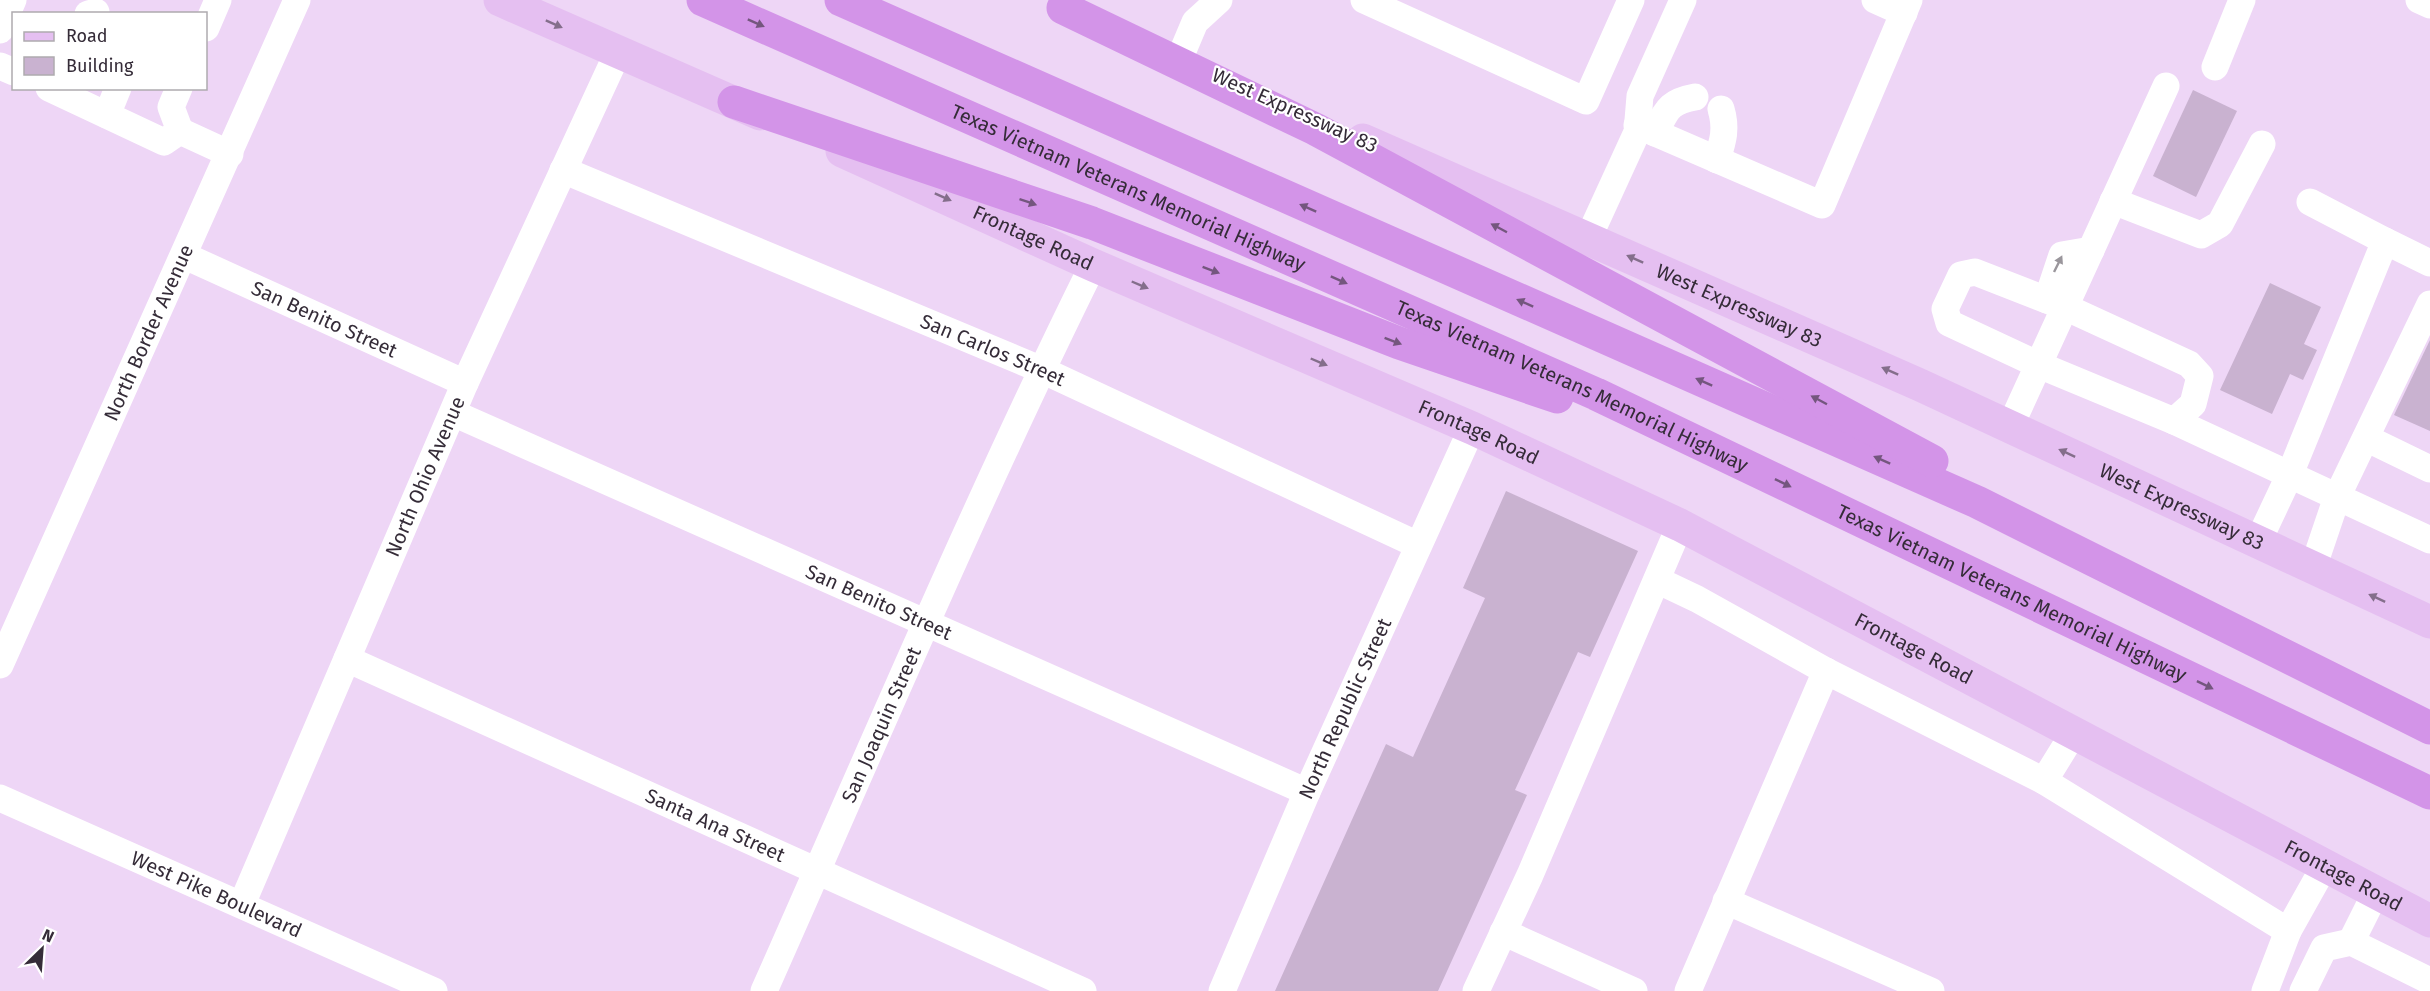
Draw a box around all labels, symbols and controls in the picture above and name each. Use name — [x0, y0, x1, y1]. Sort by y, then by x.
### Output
legend — [12, 12, 207, 90]
one-way arrow — [545, 19, 563, 29]
one-way arrow — [748, 19, 765, 28]
text: Road — [66, 25, 108, 47]
text: Building — [66, 55, 134, 77]
street label: West Expressway 83 — [1209, 63, 1381, 157]
street label: Texas Vietnam Veterans Memorial Highway — [948, 99, 1309, 276]
one-way arrow — [934, 192, 952, 202]
one-way arrow — [1020, 198, 1038, 207]
street label: Frontage Road — [969, 200, 1097, 276]
one-way arrow — [1300, 203, 1317, 212]
one-way arrow — [1491, 223, 1508, 233]
street label: North Border Avenue — [99, 241, 198, 425]
one-way arrow — [1626, 255, 1643, 264]
one-way arrow — [2054, 255, 2063, 272]
street label: West Expressway 83 — [1653, 259, 1826, 352]
one-way arrow — [1202, 266, 1220, 275]
one-way arrow — [1330, 275, 1347, 284]
street label: San Benito Street — [248, 276, 402, 363]
one-way arrow — [1131, 281, 1149, 291]
street label: Texas Vietnam Veterans Memorial Highway — [1392, 295, 1752, 477]
one-way arrow — [1516, 298, 1534, 308]
street label: San Carlos Street — [917, 309, 1070, 391]
one-way arrow — [1384, 336, 1402, 346]
one-way arrow — [1310, 358, 1328, 368]
one-way arrow — [1881, 366, 1899, 376]
one-way arrow — [1695, 376, 1713, 386]
street label: North Ohio Avenue — [380, 393, 470, 560]
street label: Frontage Road — [1415, 394, 1543, 470]
one-way arrow — [1810, 395, 1827, 405]
one-way arrow — [2059, 449, 2076, 458]
one-way arrow — [1873, 455, 1891, 465]
street label: West Expressway 83 — [2096, 458, 2268, 555]
one-way arrow — [1775, 478, 1792, 488]
street label: Texas Vietnam Veterans Memorial Highway — [1833, 499, 2191, 687]
street label: San Benito Street — [802, 559, 957, 645]
one-way arrow — [2368, 593, 2385, 602]
street label: Frontage Road — [1851, 607, 1977, 689]
street label: North Republic Street — [1293, 614, 1397, 803]
street label: San Joaquin Street — [836, 642, 926, 806]
one-way arrow — [2197, 681, 2214, 690]
street label: Santa Ana Street — [642, 783, 790, 867]
street label: Frontage Road — [2280, 834, 2407, 916]
street label: West Pike Boulevard — [127, 846, 306, 943]
north arrow — [12, 919, 72, 979]
text: N — [39, 925, 57, 947]

